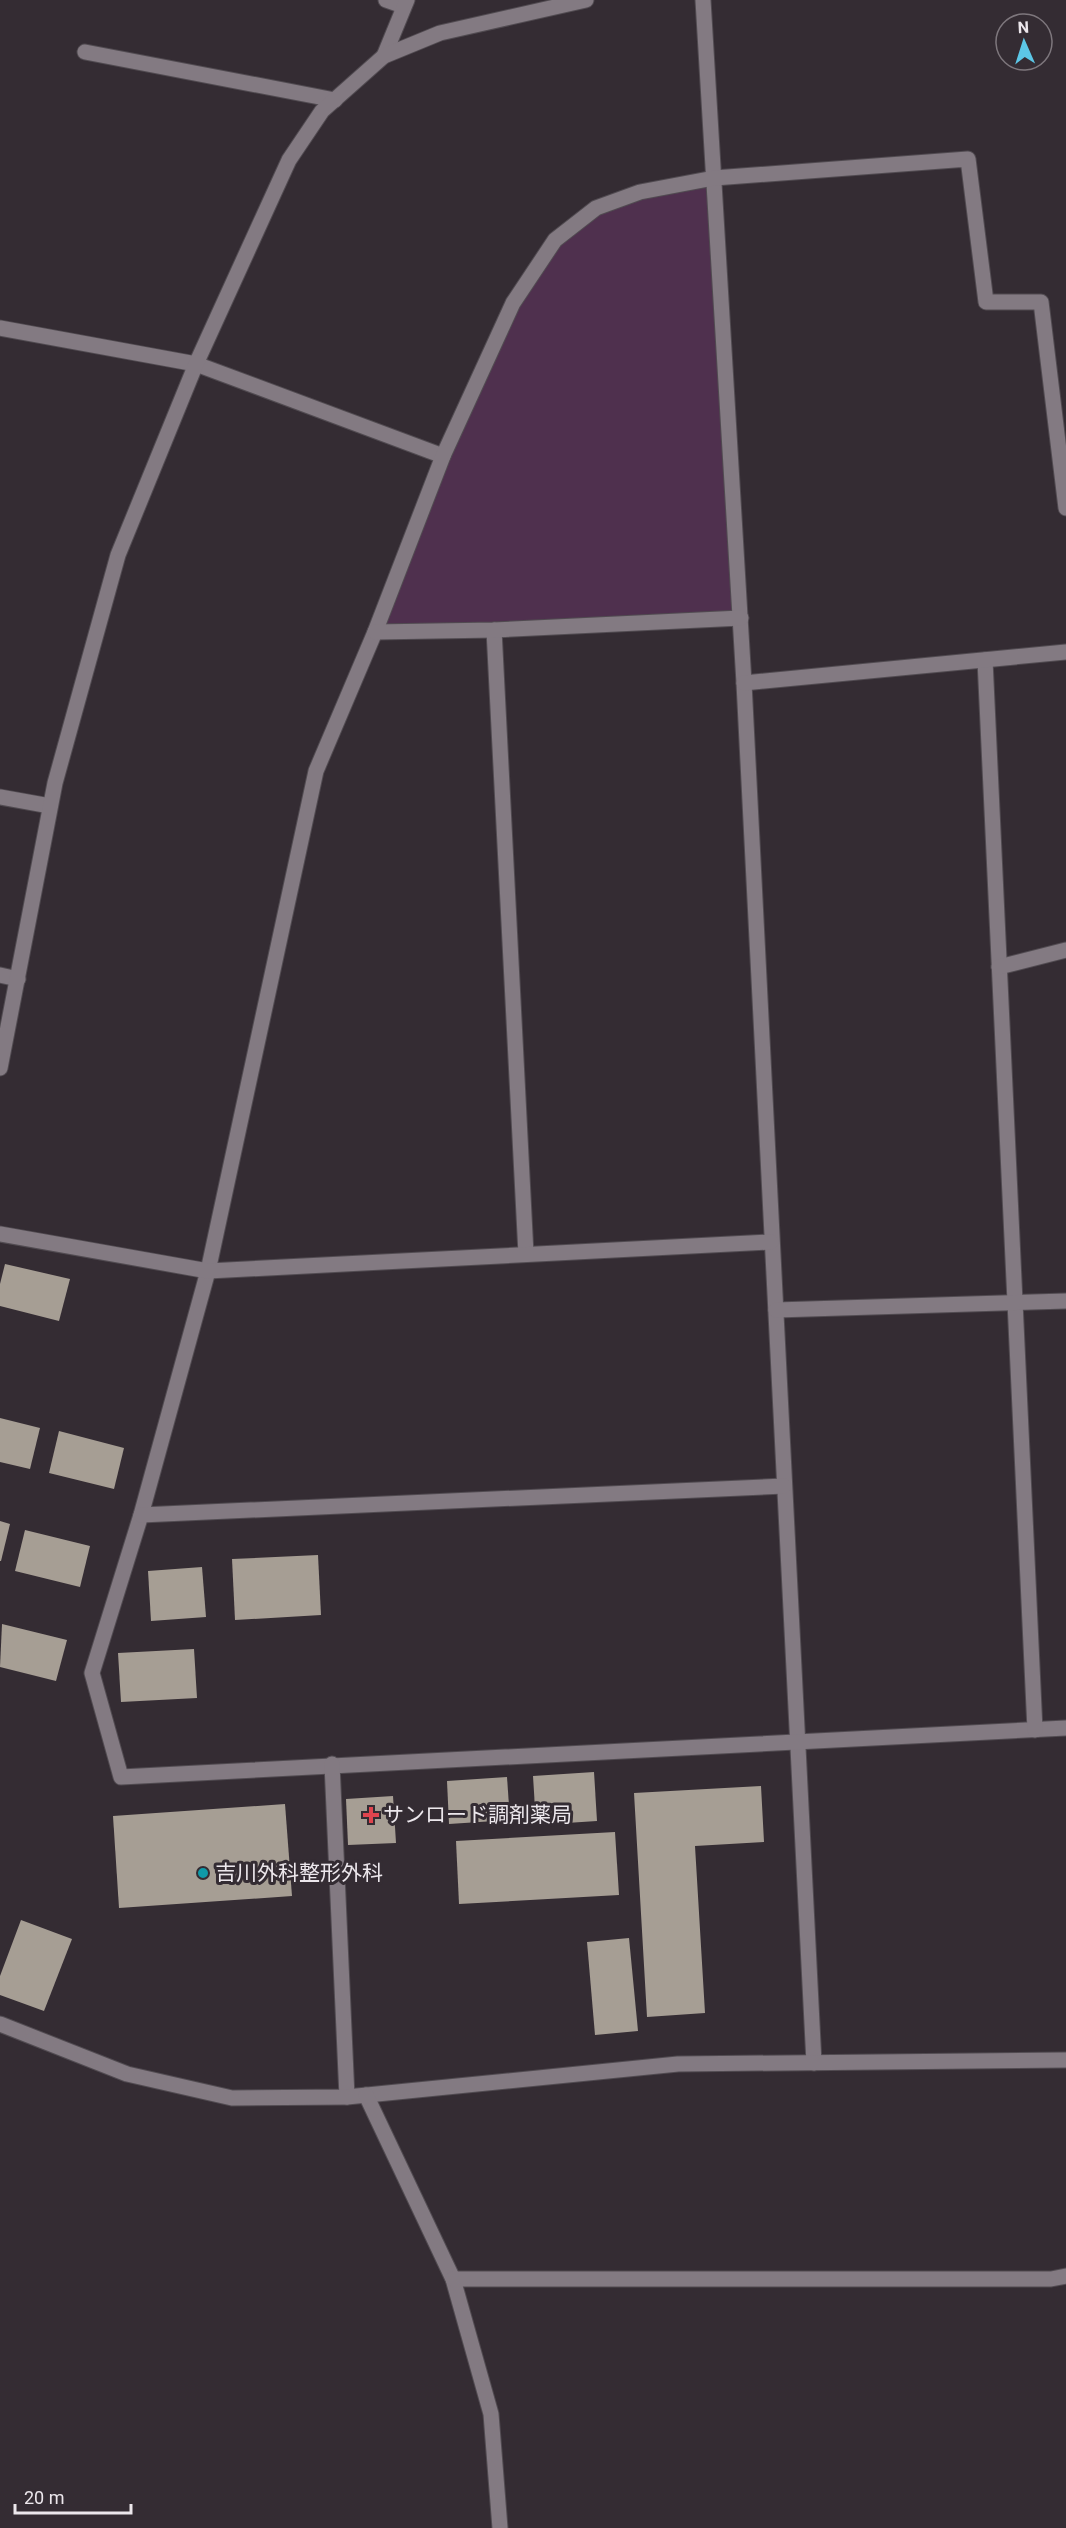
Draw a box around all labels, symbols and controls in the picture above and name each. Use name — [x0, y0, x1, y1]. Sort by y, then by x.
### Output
north arrow — [994, 12, 1054, 72]
text: N — [1017, 18, 1029, 37]
place label: サンロード調剤薬局 — [383, 1803, 572, 1827]
marker: サンロード調剤薬局 — [364, 1808, 378, 1822]
place label: 吉川外科整形外科 — [215, 1861, 383, 1885]
marker: 吉川外科整形外科 — [196, 1866, 210, 1880]
scale bar — [15, 2477, 130, 2515]
text: 20 m — [24, 2487, 64, 2508]

